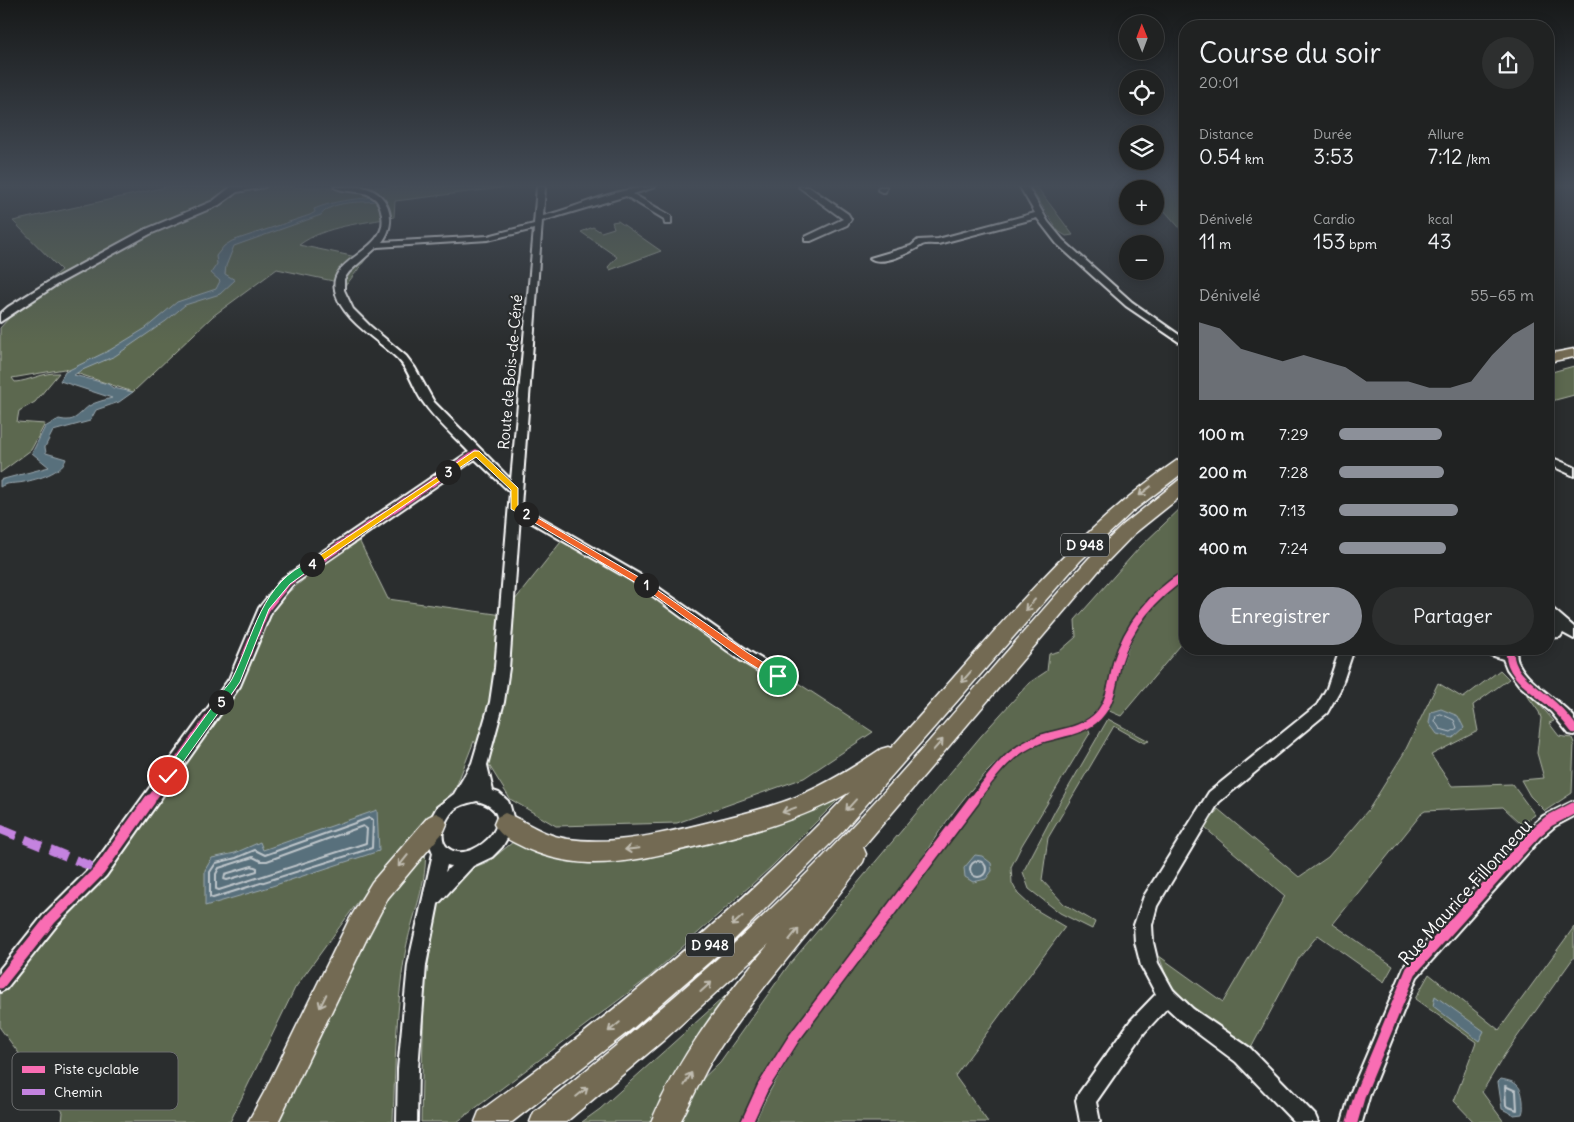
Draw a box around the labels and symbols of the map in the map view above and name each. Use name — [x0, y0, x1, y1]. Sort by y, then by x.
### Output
north arrow — [1119, 15, 1164, 60]
street label: Route de Bois-de-Céné — [494, 294, 526, 450]
pin: 3 — [436, 460, 460, 484]
one-way arrow — [1138, 486, 1152, 496]
pin: 2 — [514, 502, 538, 526]
road number: D 948 — [1061, 534, 1109, 556]
pin: 4 — [300, 552, 324, 576]
pin: 1 — [634, 572, 658, 598]
one-way arrow — [1024, 599, 1036, 612]
pin — [757, 655, 799, 697]
one-way arrow — [960, 671, 972, 684]
pin: 5 — [208, 690, 234, 714]
one-way arrow — [932, 738, 944, 751]
pin — [147, 755, 189, 797]
one-way arrow — [845, 799, 857, 812]
one-way arrow — [782, 806, 797, 815]
street label: Rue Maurice Fillonneau — [1393, 814, 1537, 970]
one-way arrow — [624, 844, 640, 854]
one-way arrow — [398, 854, 409, 867]
one-way arrow — [730, 915, 743, 927]
one-way arrow — [788, 927, 799, 940]
road number: D 948 — [686, 934, 734, 956]
one-way arrow — [700, 981, 713, 993]
one-way arrow — [318, 994, 328, 1009]
one-way arrow — [608, 1021, 621, 1032]
legend — [12, 1052, 178, 1110]
text: Piste cyclable — [54, 1060, 139, 1078]
one-way arrow — [684, 1072, 693, 1087]
text: Chemin — [54, 1083, 102, 1101]
one-way arrow — [575, 1086, 588, 1097]

